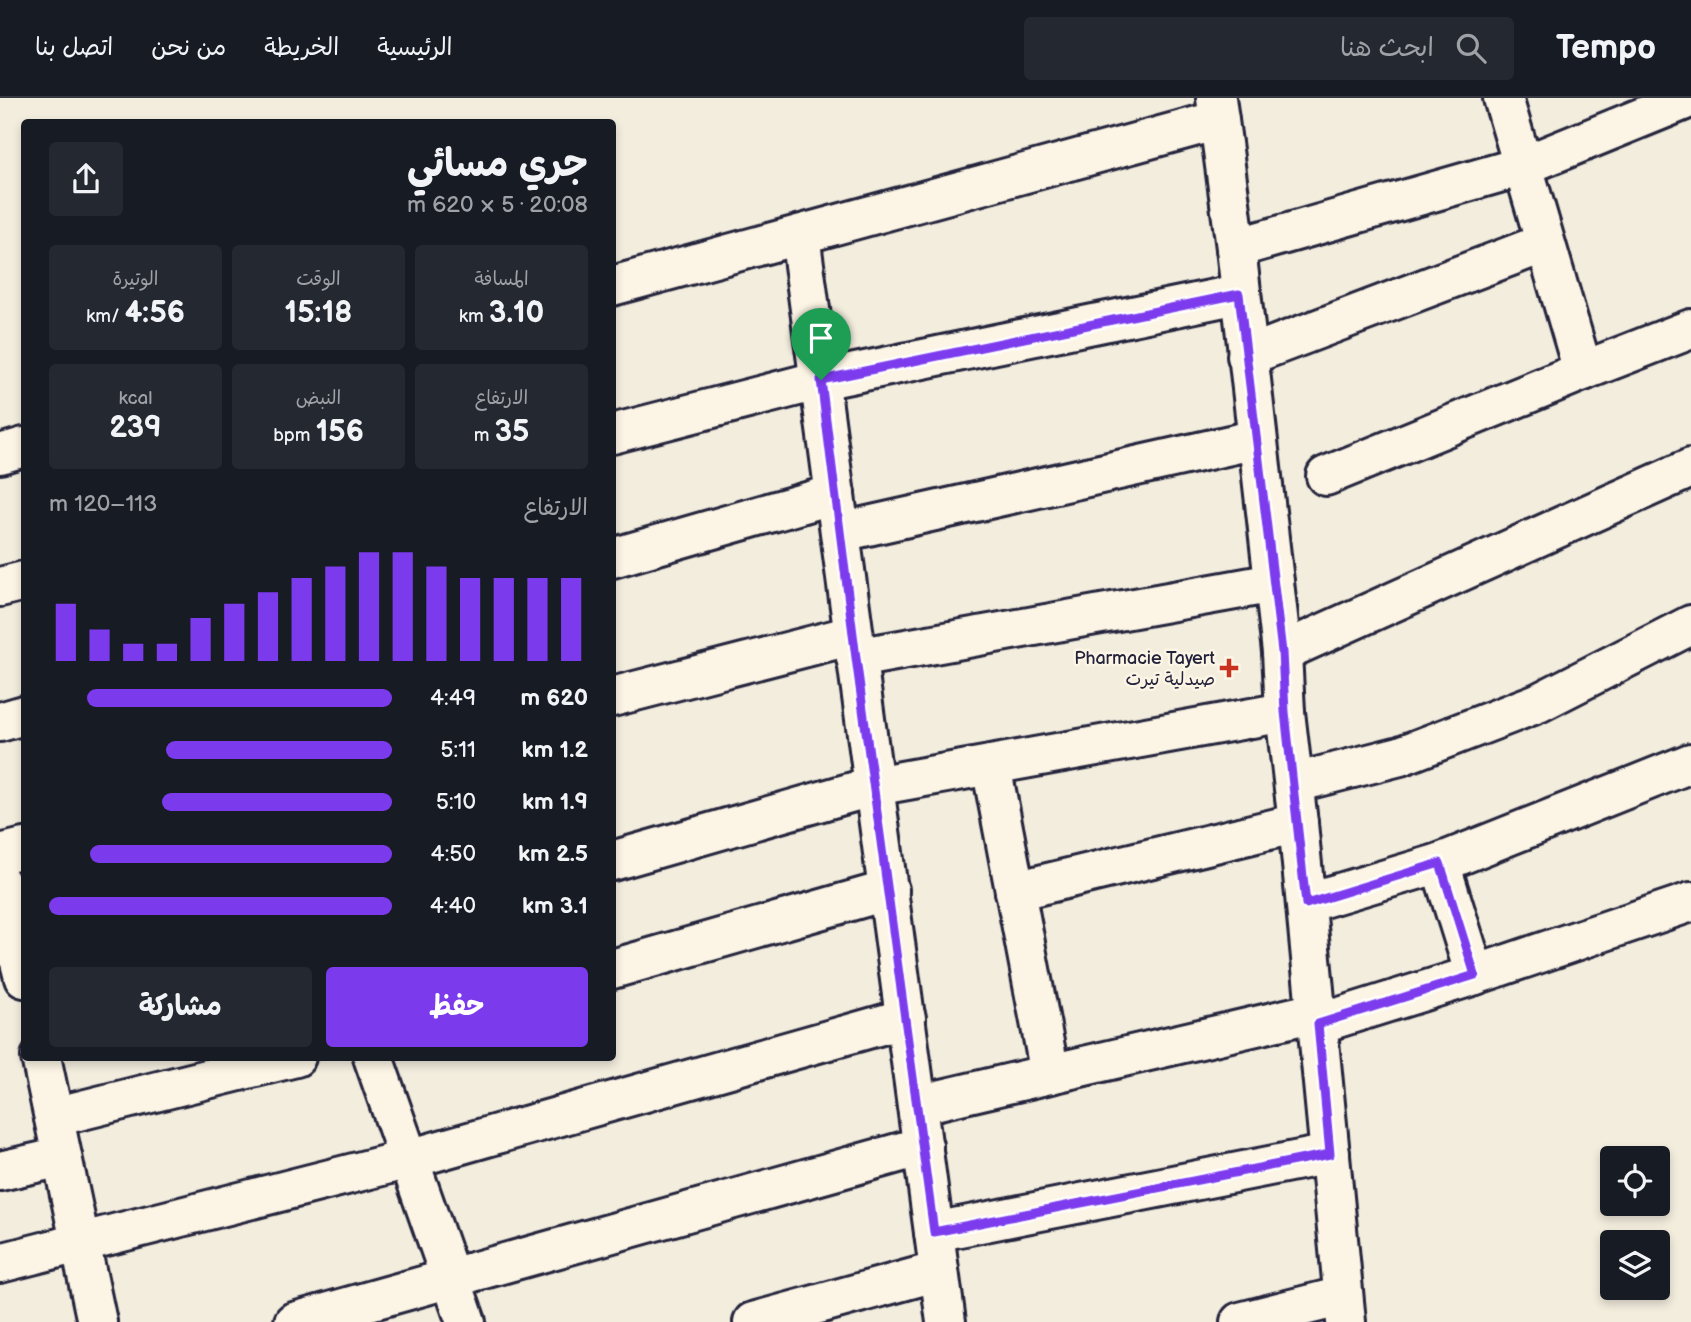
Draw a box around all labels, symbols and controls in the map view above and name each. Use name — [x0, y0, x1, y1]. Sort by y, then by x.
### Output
search box — [1024, 17, 1514, 80]
text: Tempo — [1556, 28, 1656, 68]
icon: search — [1452, 29, 1490, 67]
text: اتصل بنا — [35, 33, 113, 62]
text: من نحن — [151, 33, 226, 62]
text: الخريطة — [264, 33, 339, 62]
text: الرئيسية — [377, 33, 453, 62]
text: ابحث هنا — [1340, 33, 1434, 64]
button: share — [49, 142, 123, 216]
text: جري مسائي — [407, 142, 588, 187]
text: 20:08 · 5 × 620 m — [407, 191, 588, 219]
text: الوتيرة — [113, 268, 158, 291]
text: الوقت — [296, 268, 341, 291]
text: المسافة — [474, 268, 529, 291]
text: 4:56 — [125, 295, 185, 331]
text: 15:18 — [285, 295, 352, 331]
text: 3.10 — [489, 295, 544, 331]
text: /km — [86, 305, 125, 328]
text: km — [459, 305, 489, 328]
pin — [791, 308, 851, 380]
icon: arrive — [802, 319, 840, 357]
text: kcal — [118, 387, 153, 410]
text: النبض — [296, 387, 341, 410]
text: الارتفاع — [475, 387, 528, 410]
text: 239 — [109, 410, 162, 446]
text: 156 — [316, 414, 364, 450]
text: 35 — [495, 414, 529, 450]
text: bpm — [273, 424, 316, 447]
text: m — [474, 424, 495, 447]
text: 113–120 m — [49, 490, 157, 518]
text: الارتفاع — [524, 494, 588, 522]
place label: Pharmacie Tayert صيدلية تيرت — [1074, 648, 1215, 690]
marker: Pharmacie Tayert صيدلية تيرت — [1221, 660, 1237, 676]
text: 4:49 — [430, 684, 476, 712]
text: 620 m — [521, 684, 588, 712]
text: 5:11 — [440, 736, 476, 764]
text: 1.2 km — [522, 736, 588, 764]
text: 5:10 — [436, 788, 476, 816]
text: 1.9 km — [522, 788, 588, 816]
text: 4:50 — [431, 840, 476, 868]
text: 2.5 km — [518, 840, 588, 868]
text: 4:40 — [430, 892, 476, 920]
text: 3.1 km — [522, 892, 588, 920]
button: مشاركة — [49, 967, 312, 1047]
button: حفظ — [326, 967, 588, 1047]
map controls — [1600, 1146, 1670, 1300]
button: locate — [1600, 1146, 1670, 1216]
button: layers — [1600, 1230, 1670, 1300]

